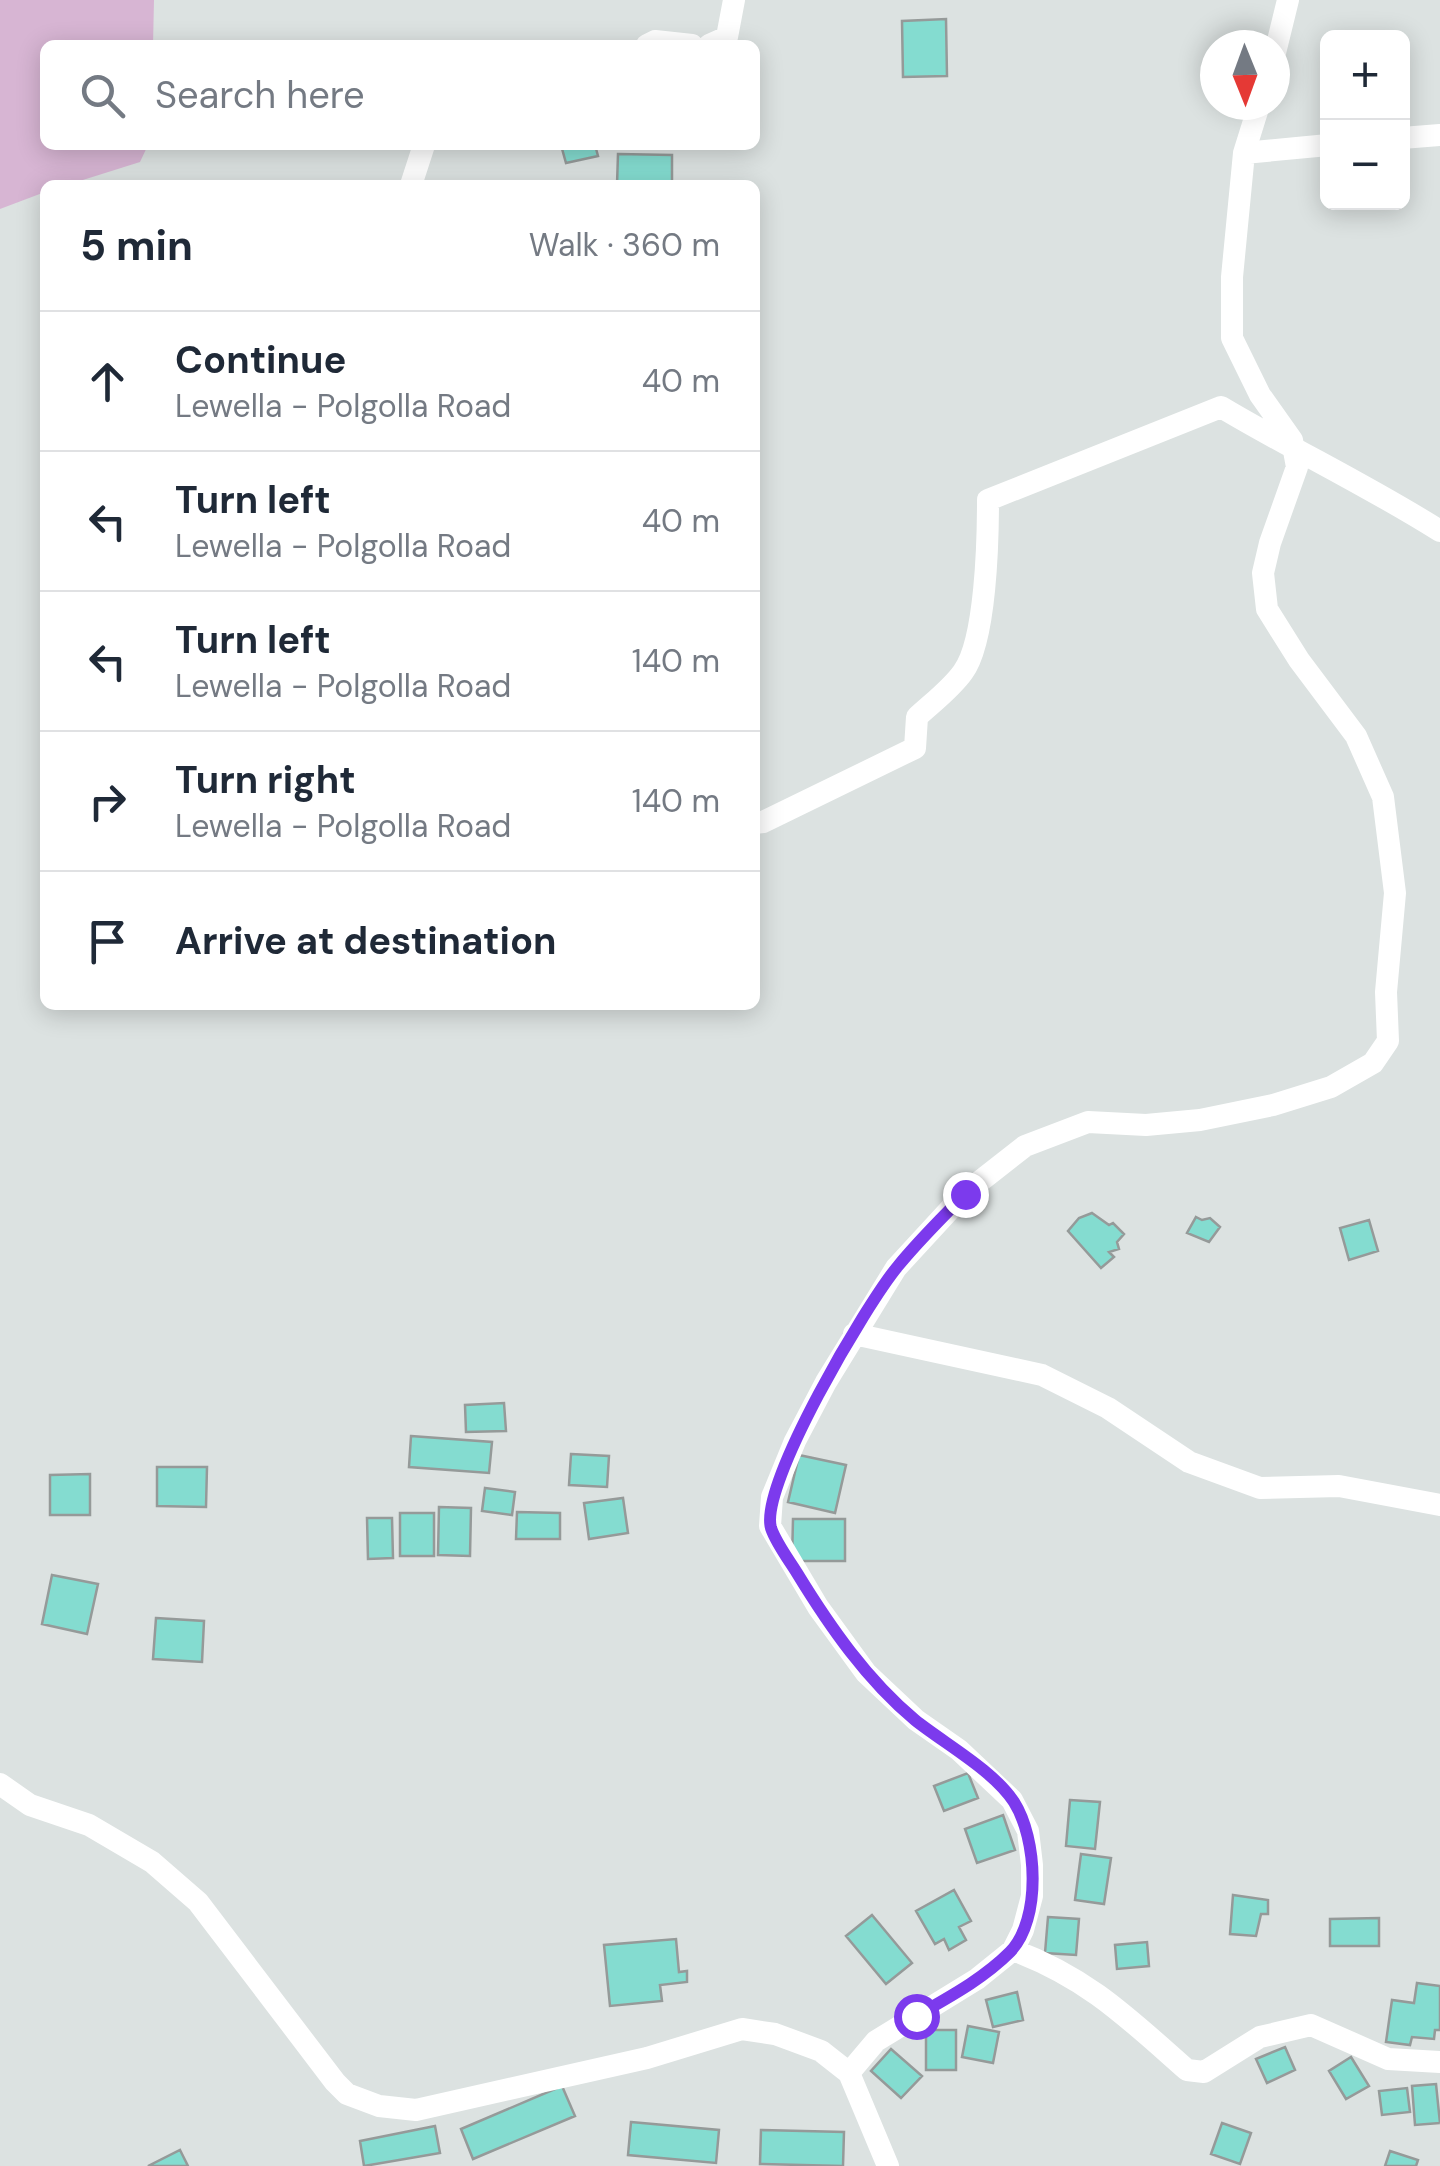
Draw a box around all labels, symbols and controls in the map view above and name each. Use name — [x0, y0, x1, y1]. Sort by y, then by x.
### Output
north arrow — [1200, 30, 1290, 120]
map controls — [1320, 30, 1410, 210]
button: + — [1320, 30, 1410, 120]
search box — [40, 40, 760, 150]
icon: search — [75, 68, 130, 123]
text: Search here — [155, 70, 365, 120]
button: − — [1320, 120, 1410, 210]
text: 5 min — [80, 218, 193, 273]
text: Walk · 360 m — [529, 224, 720, 266]
text: Continue — [175, 335, 346, 385]
icon: ahead — [80, 354, 135, 409]
text: 40 m — [642, 360, 720, 402]
text: Lewella - Polgolla Road — [175, 385, 511, 427]
text: Turn left — [175, 475, 331, 525]
icon: left — [80, 494, 135, 549]
text: 40 m — [642, 500, 720, 542]
text: Lewella - Polgolla Road — [175, 525, 511, 567]
text: Turn left — [175, 615, 331, 665]
icon: left — [80, 634, 135, 689]
text: 140 m — [632, 640, 720, 682]
text: Lewella - Polgolla Road — [175, 665, 511, 707]
text: Turn right — [175, 755, 356, 805]
icon: right — [80, 774, 135, 829]
text: 140 m — [632, 780, 720, 822]
text: Lewella - Polgolla Road — [175, 805, 511, 847]
icon: arrive — [80, 914, 135, 969]
text: Arrive at destination — [175, 916, 557, 966]
route end — [943, 1172, 989, 1218]
route start — [894, 1994, 940, 2040]

